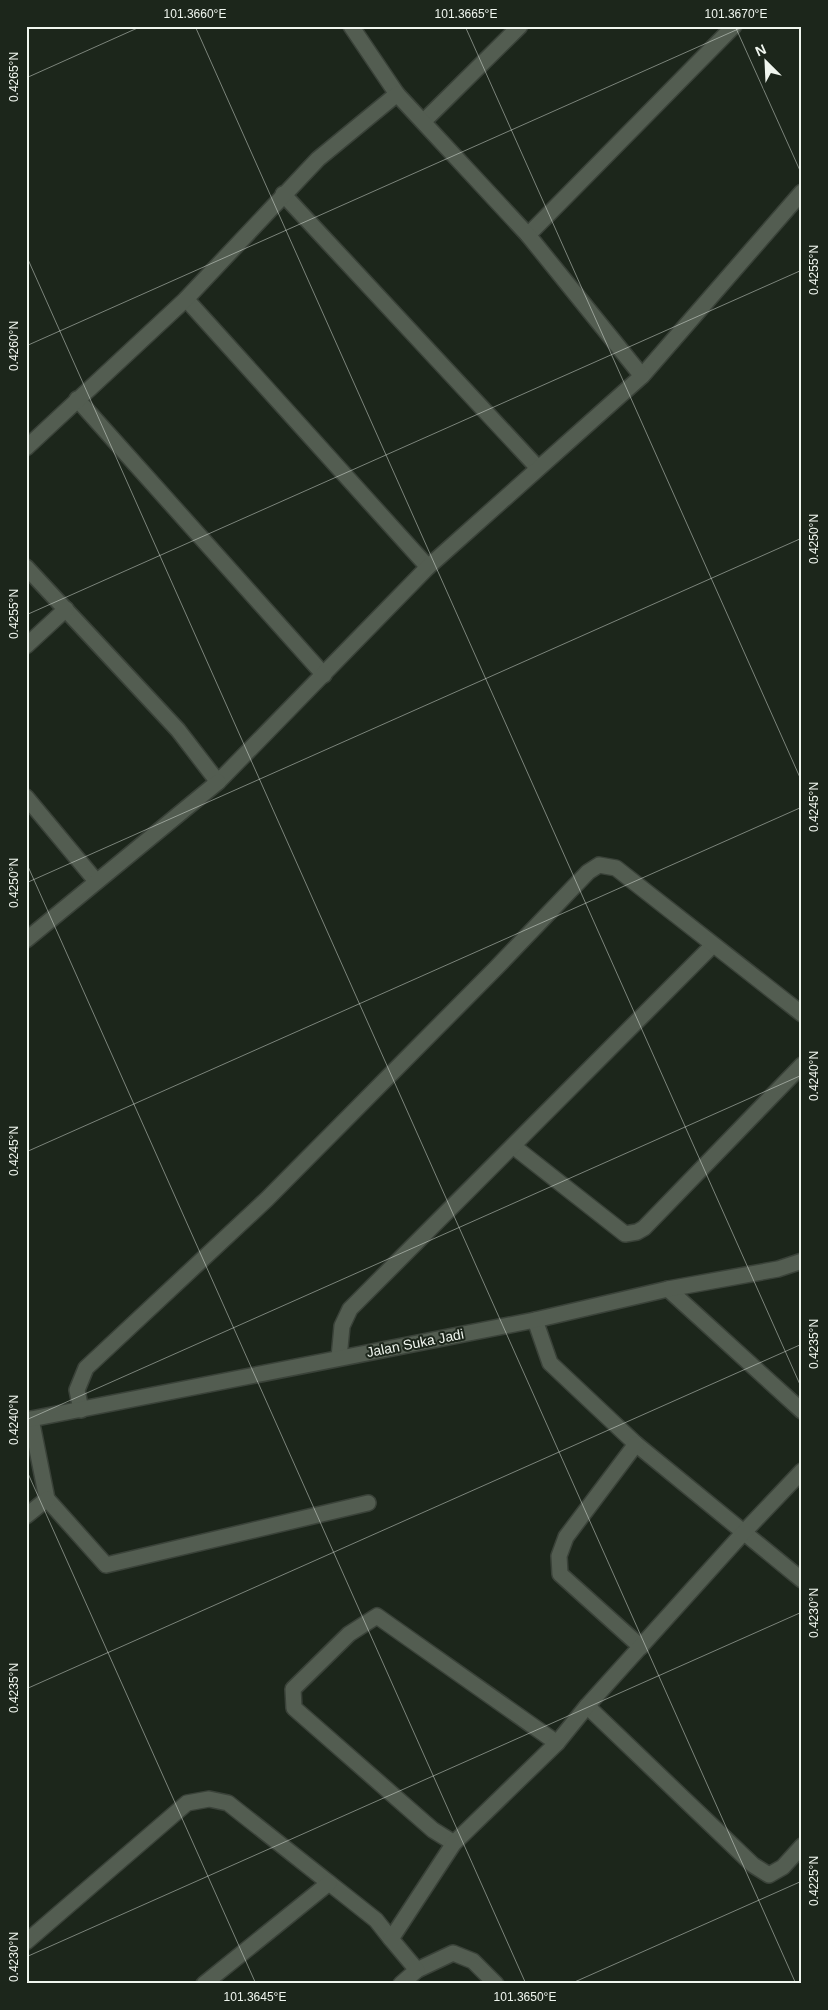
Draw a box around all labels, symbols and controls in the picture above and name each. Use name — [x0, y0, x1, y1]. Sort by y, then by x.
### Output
text: 101.3660°E — [164, 7, 226, 21]
text: 101.3665°E — [435, 7, 497, 21]
text: 101.3670°E — [705, 7, 767, 21]
north arrow — [740, 38, 790, 88]
text: N — [753, 41, 769, 59]
text: 0.4265°N — [7, 52, 21, 102]
text: 0.4255°N — [807, 245, 821, 295]
text: 0.4260°N — [7, 321, 21, 371]
text: 0.4250°N — [807, 514, 821, 564]
text: 0.4255°N — [7, 589, 21, 639]
text: 0.4245°N — [807, 782, 821, 832]
text: 0.4250°N — [7, 858, 21, 908]
text: 0.4240°N — [807, 1051, 821, 1101]
text: 0.4245°N — [7, 1126, 21, 1176]
text: 0.4235°N — [807, 1319, 821, 1369]
street label: Jalan Suka Jadi — [365, 1326, 465, 1360]
text: 0.4240°N — [7, 1395, 21, 1445]
text: 0.4230°N — [807, 1588, 821, 1638]
text: 0.4235°N — [7, 1663, 21, 1713]
text: 0.4225°N — [807, 1856, 821, 1906]
text: 0.4230°N — [7, 1932, 21, 1982]
text: 101.3645°E — [224, 1990, 286, 2004]
text: 101.3650°E — [494, 1990, 556, 2004]

